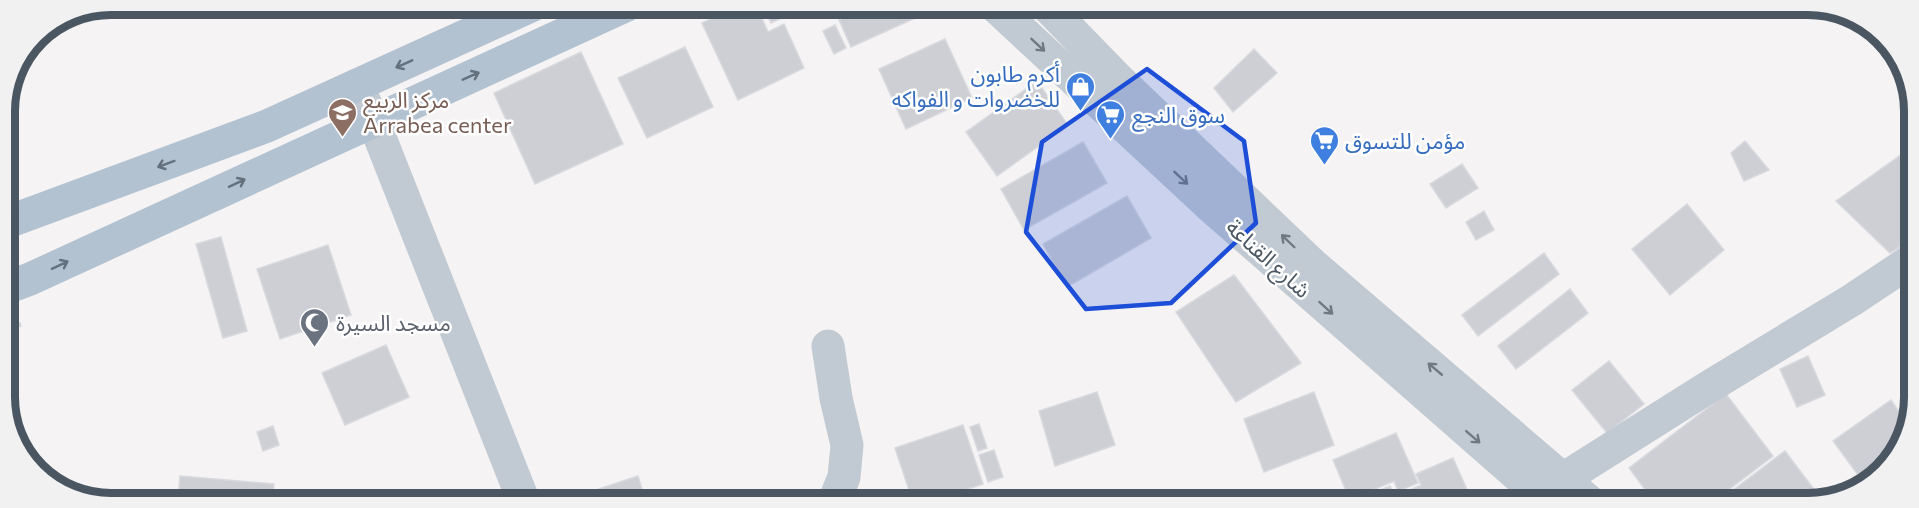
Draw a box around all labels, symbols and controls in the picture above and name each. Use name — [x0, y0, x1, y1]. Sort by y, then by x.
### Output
one-way arrow — [1031, 38, 1046, 52]
one-way arrow — [395, 59, 413, 70]
place label: أكرم طابون للخضروات و الفواكه — [892, 60, 1060, 112]
one-way arrow — [462, 69, 480, 81]
shop icon: أكرم طابون للخضروات و الفواكه — [1065, 70, 1097, 112]
place label: مركز الربيع Arrabea center — [363, 86, 512, 138]
school or university icon: مركز الربيع Arrabea center — [326, 96, 358, 138]
supermarket icon: سوق النجع — [1095, 98, 1127, 140]
place label: سوق النجع — [1132, 101, 1225, 132]
supermarket icon: مؤمن للتسوق — [1308, 124, 1340, 166]
place label: مؤمن للتسوق — [1345, 127, 1465, 154]
one-way arrow — [157, 159, 176, 170]
one-way arrow — [1173, 171, 1188, 185]
one-way arrow — [227, 177, 245, 189]
street label: شارع القناعة — [1218, 213, 1317, 306]
one-way arrow — [1281, 234, 1296, 249]
one-way arrow — [50, 259, 68, 271]
one-way arrow — [1318, 301, 1333, 315]
mosque icon: مسجد السيرة — [299, 306, 331, 348]
place label: مسجد السيرة — [336, 309, 451, 336]
one-way arrow — [1428, 362, 1443, 376]
one-way arrow — [1465, 430, 1480, 444]

